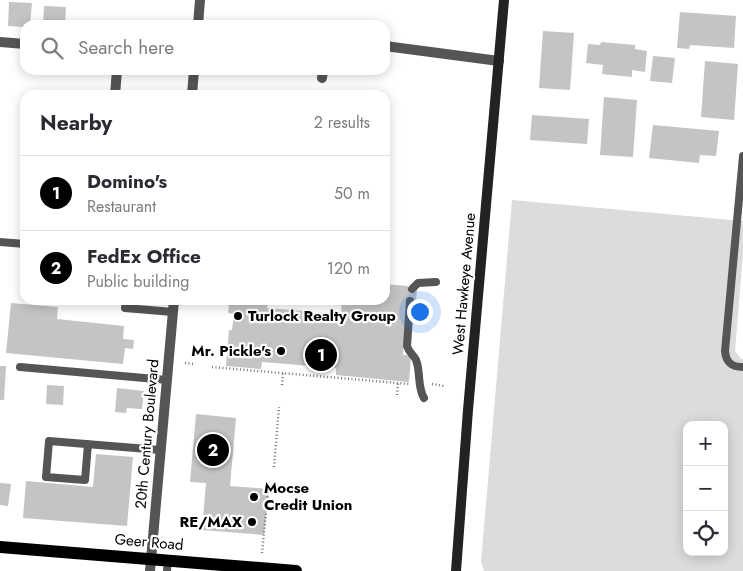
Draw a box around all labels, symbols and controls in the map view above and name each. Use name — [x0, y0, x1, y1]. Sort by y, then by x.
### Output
search box — [20, 20, 390, 75]
icon: search — [38, 34, 66, 62]
text: Search here — [78, 34, 174, 61]
text: Nearby — [40, 108, 112, 138]
text: 2 results — [314, 111, 370, 134]
text: Domino's — [87, 168, 167, 195]
text: 1 — [52, 182, 60, 205]
text: 50 m — [334, 182, 370, 205]
text: Restaurant — [87, 195, 156, 218]
street label: West Hawkeye Avenue — [447, 212, 481, 356]
text: FedEx Office — [87, 243, 201, 270]
text: 2 — [51, 257, 61, 280]
text: 120 m — [327, 257, 370, 280]
text: Public building — [87, 270, 189, 293]
your location — [407, 299, 433, 325]
place label: Turlock Realty Group — [248, 305, 396, 327]
marker: Turlock Realty Group — [232, 310, 244, 322]
pin: 1 — [305, 336, 337, 374]
place label: Mr. Pickle's — [191, 340, 271, 362]
marker: Mr. Pickle's — [275, 345, 287, 357]
street label: 20th Century Boulevard — [129, 358, 165, 510]
map controls — [683, 421, 728, 556]
button: + — [683, 421, 728, 466]
pin: 2 — [197, 431, 229, 469]
button: − — [683, 466, 728, 511]
place label: Mocse Credit Union — [264, 477, 352, 516]
marker: Mocse Credit Union — [248, 491, 260, 503]
place label: RE/MAX — [179, 511, 243, 533]
button: locate — [683, 511, 728, 556]
marker: RE/MAX — [246, 516, 258, 528]
street label: Geer Road — [114, 528, 184, 556]

